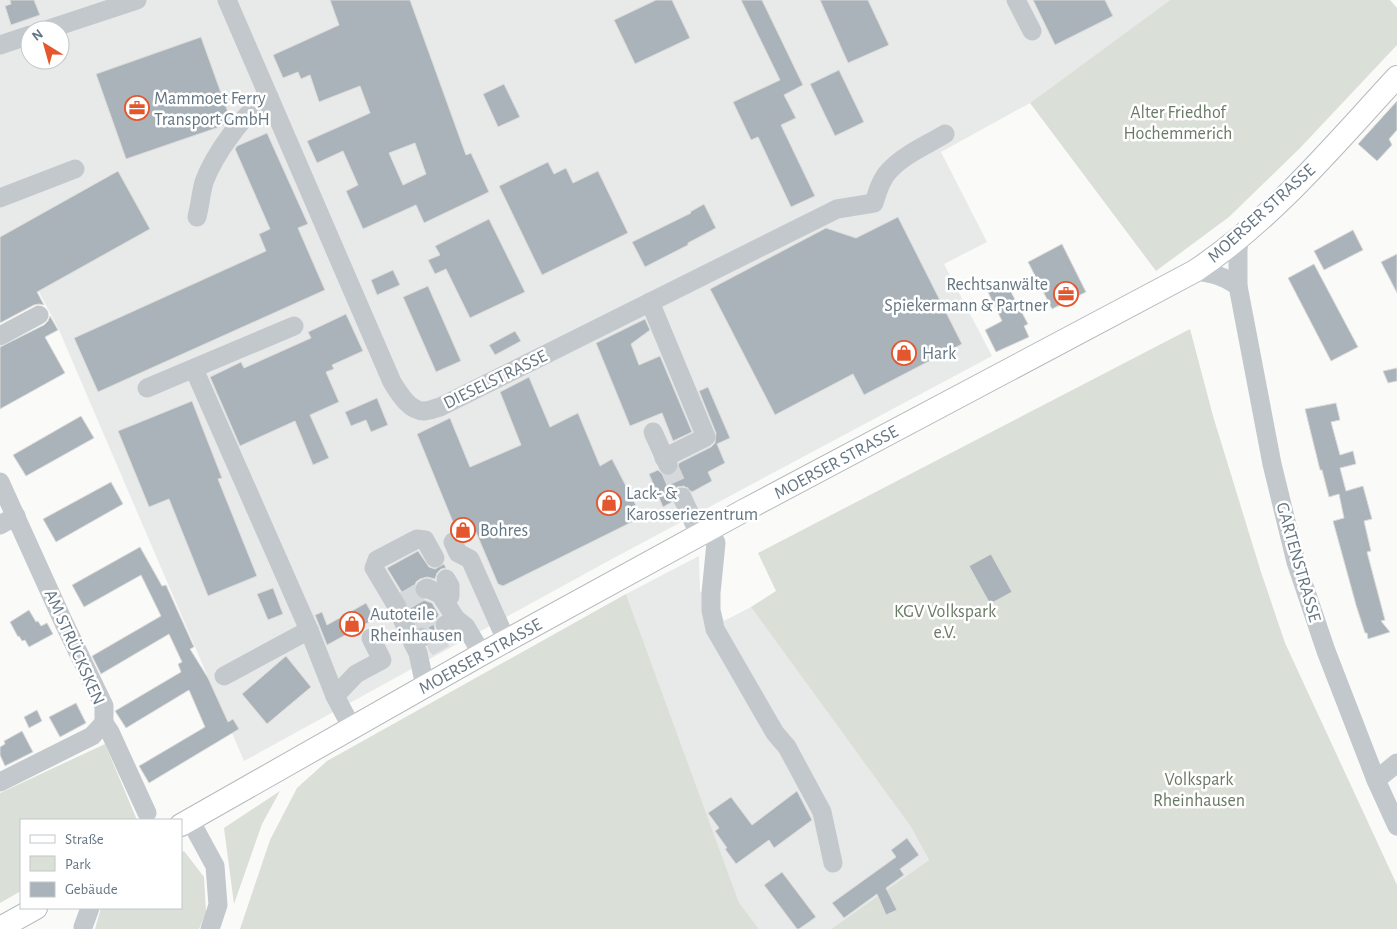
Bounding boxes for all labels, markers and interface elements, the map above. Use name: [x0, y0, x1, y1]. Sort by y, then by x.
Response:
north arrow: [20, 20, 70, 70]
text: N: [30, 27, 46, 44]
place label: Mammoet Ferry Transport GmbH: [154, 90, 270, 129]
office icon: Mammoet Ferry Transport GmbH: [124, 95, 150, 121]
park label: Alter Friedhof Hochemmerich: [1124, 104, 1232, 143]
street label: MOERSER STRASSE: [1205, 161, 1319, 266]
place label: Rechtsanwälte Spiekermann & Partner: [884, 276, 1048, 315]
office icon: Rechtsanwälte Spiekermann & Partner: [1053, 281, 1079, 307]
shop icon: Hark: [891, 340, 917, 366]
place label: Hark: [922, 345, 957, 363]
street label: DIESELSTRASSE: [441, 347, 550, 413]
street label: MOERSER STRASSE: [772, 423, 902, 503]
place label: Lack- & Karosseriezentrum: [626, 485, 758, 524]
shop icon: Lack- & Karosseriezentrum: [596, 490, 622, 516]
street label: GARTENSTRASSE: [1272, 500, 1324, 624]
shop icon: Bohres: [450, 517, 476, 543]
place label: Bohres: [480, 522, 528, 540]
street label: AM STRÜCKSKEN: [41, 586, 109, 708]
park label: KGV Volkspark e.V.: [894, 603, 997, 642]
place label: Autoteile Rheinhausen: [370, 606, 462, 645]
shop icon: Autoteile Rheinhausen: [339, 611, 365, 637]
street label: MOERSER STRASSE: [416, 616, 545, 698]
park label: Volkspark Rheinhausen: [1153, 771, 1245, 810]
legend: [20, 819, 182, 909]
text: Straße: [65, 832, 104, 847]
text: Park: [65, 857, 91, 872]
text: Gebäude: [65, 882, 118, 897]

